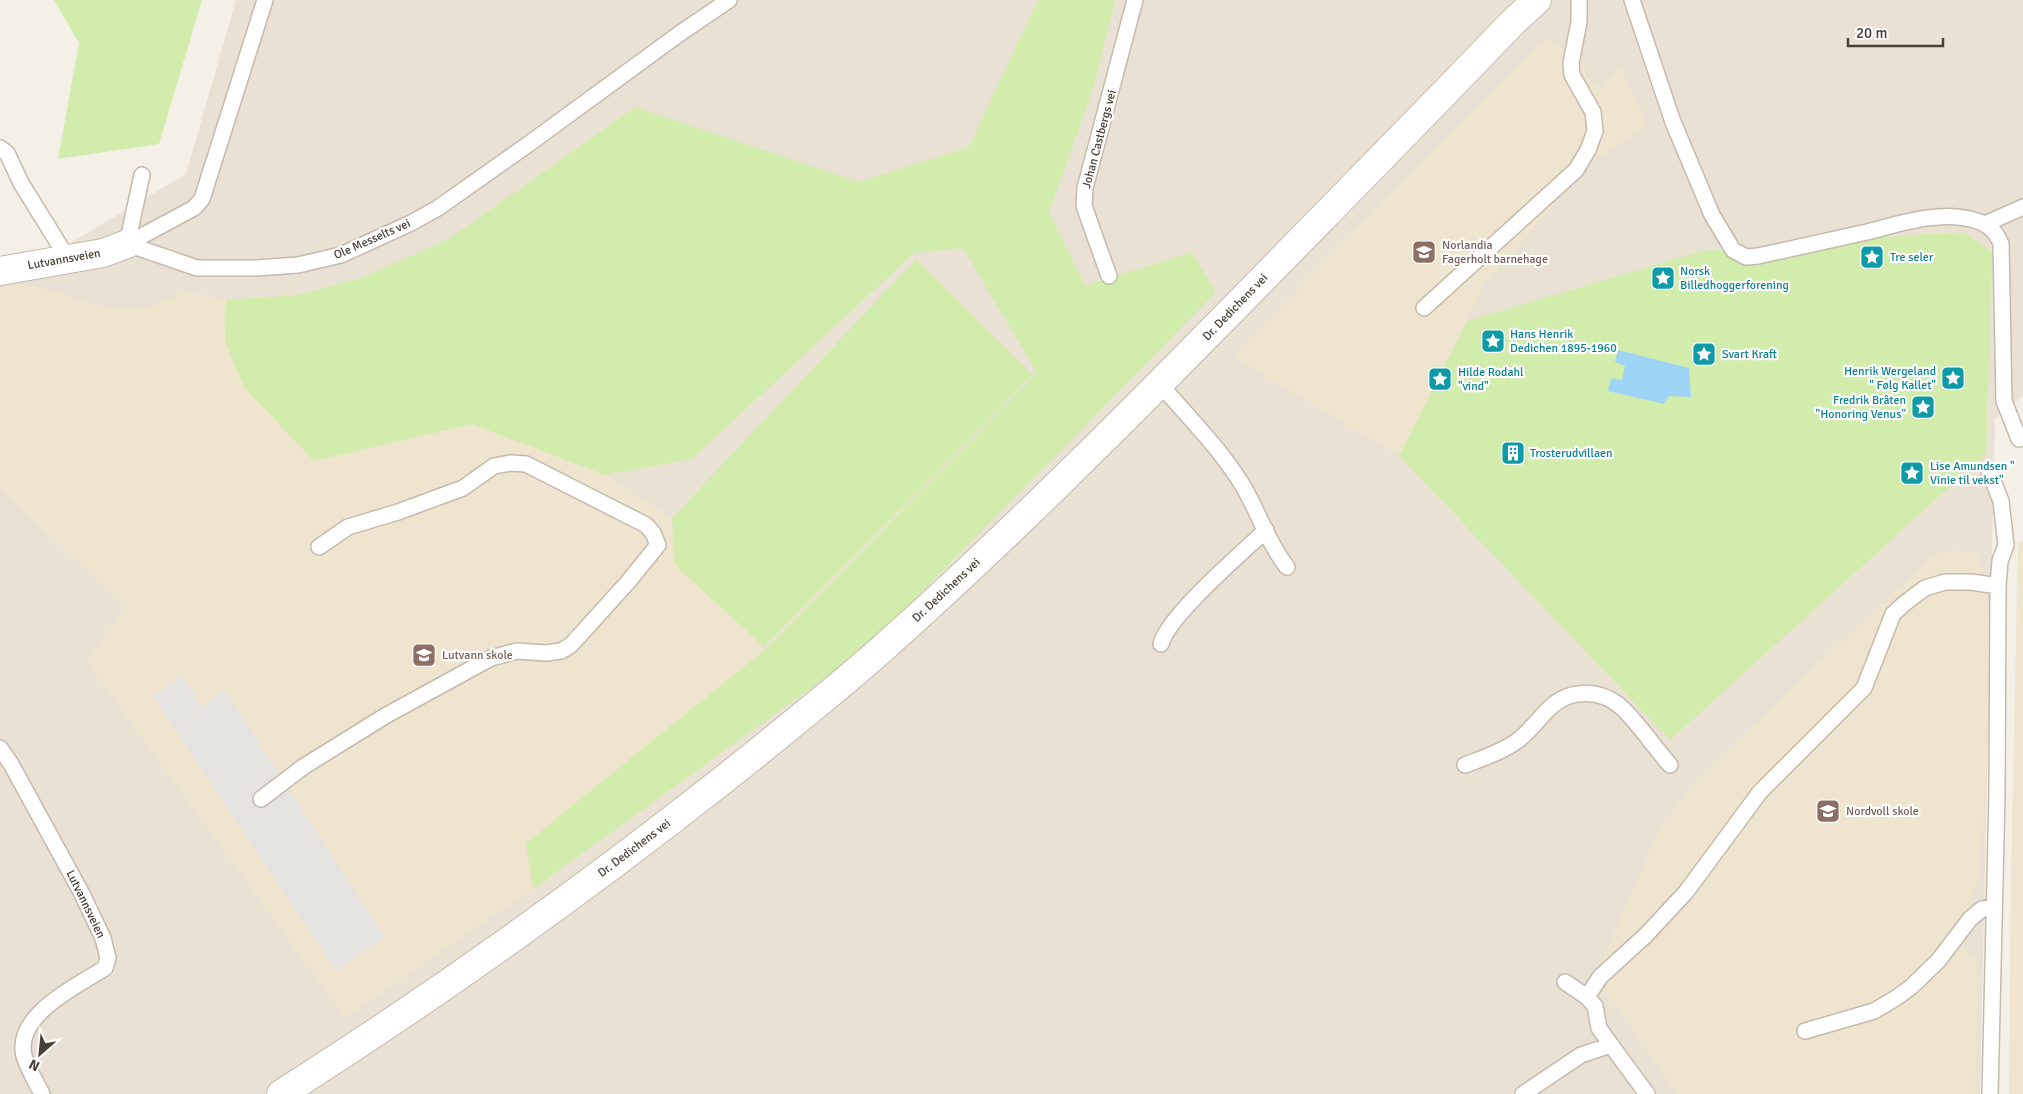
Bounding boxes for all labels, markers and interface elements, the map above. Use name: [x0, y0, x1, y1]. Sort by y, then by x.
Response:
scale bar: [1848, 15, 1943, 47]
text: 20 m: [1856, 24, 1887, 42]
street label: Johan Castbergs vei: [1079, 88, 1120, 190]
street label: Ole Messelts vei: [332, 216, 413, 263]
place label: Norlandia Fagerholt barnehage: [1442, 238, 1548, 267]
school or university icon: Norlandia Fagerholt barnehage: [1411, 239, 1437, 265]
place icon: Tre seler: [1859, 244, 1885, 270]
street label: Lutvannsveien: [26, 246, 102, 273]
place label: Tre seler: [1890, 250, 1934, 265]
place label: Norsk Billedhoggerforening: [1680, 264, 1789, 293]
place icon: Norsk Billedhoggerforening: [1650, 265, 1676, 291]
street label: Dr. Dedichens vei: [1199, 271, 1271, 344]
place label: Hans Henrik Dedichen 1895-1960: [1510, 327, 1617, 356]
place icon: Hans Henrik Dedichen 1895-1960: [1480, 328, 1506, 354]
place icon: Svart Kraft: [1691, 341, 1717, 367]
place label: Svart Kraft: [1722, 347, 1777, 362]
place label: Henrik Wergeland " Følg Kallet": [1844, 364, 1936, 393]
place label: Hilde Rodahl "vind": [1458, 365, 1524, 394]
place icon: Henrik Wergeland " Følg Kallet": [1940, 365, 1966, 391]
place icon: Hilde Rodahl "vind": [1427, 366, 1453, 392]
place label: Fredrik Bråten "Honoring Venus": [1816, 393, 1906, 422]
place icon: Fredrik Bråten "Honoring Venus": [1910, 394, 1936, 420]
building icon: Trosterudvillaen: [1500, 440, 1526, 466]
place label: Trosterudvillaen: [1530, 446, 1613, 461]
place label: Lise Amundsen " Vinie til vekst": [1930, 459, 2015, 488]
place icon: Lise Amundsen " Vinie til vekst": [1899, 460, 1925, 486]
street label: Dr. Dedichens vei: [909, 555, 984, 626]
school or university icon: Lutvann skole: [411, 642, 437, 668]
place label: Lutvann skole: [442, 648, 513, 663]
school or university icon: Nordvoll skole: [1815, 798, 1841, 824]
place label: Nordvoll skole: [1846, 804, 1919, 819]
street label: Dr. Dedichens vei: [595, 816, 674, 881]
street label: Lutvannsveien: [63, 868, 108, 941]
north arrow: [15, 1029, 65, 1079]
text: N: [26, 1055, 43, 1075]

